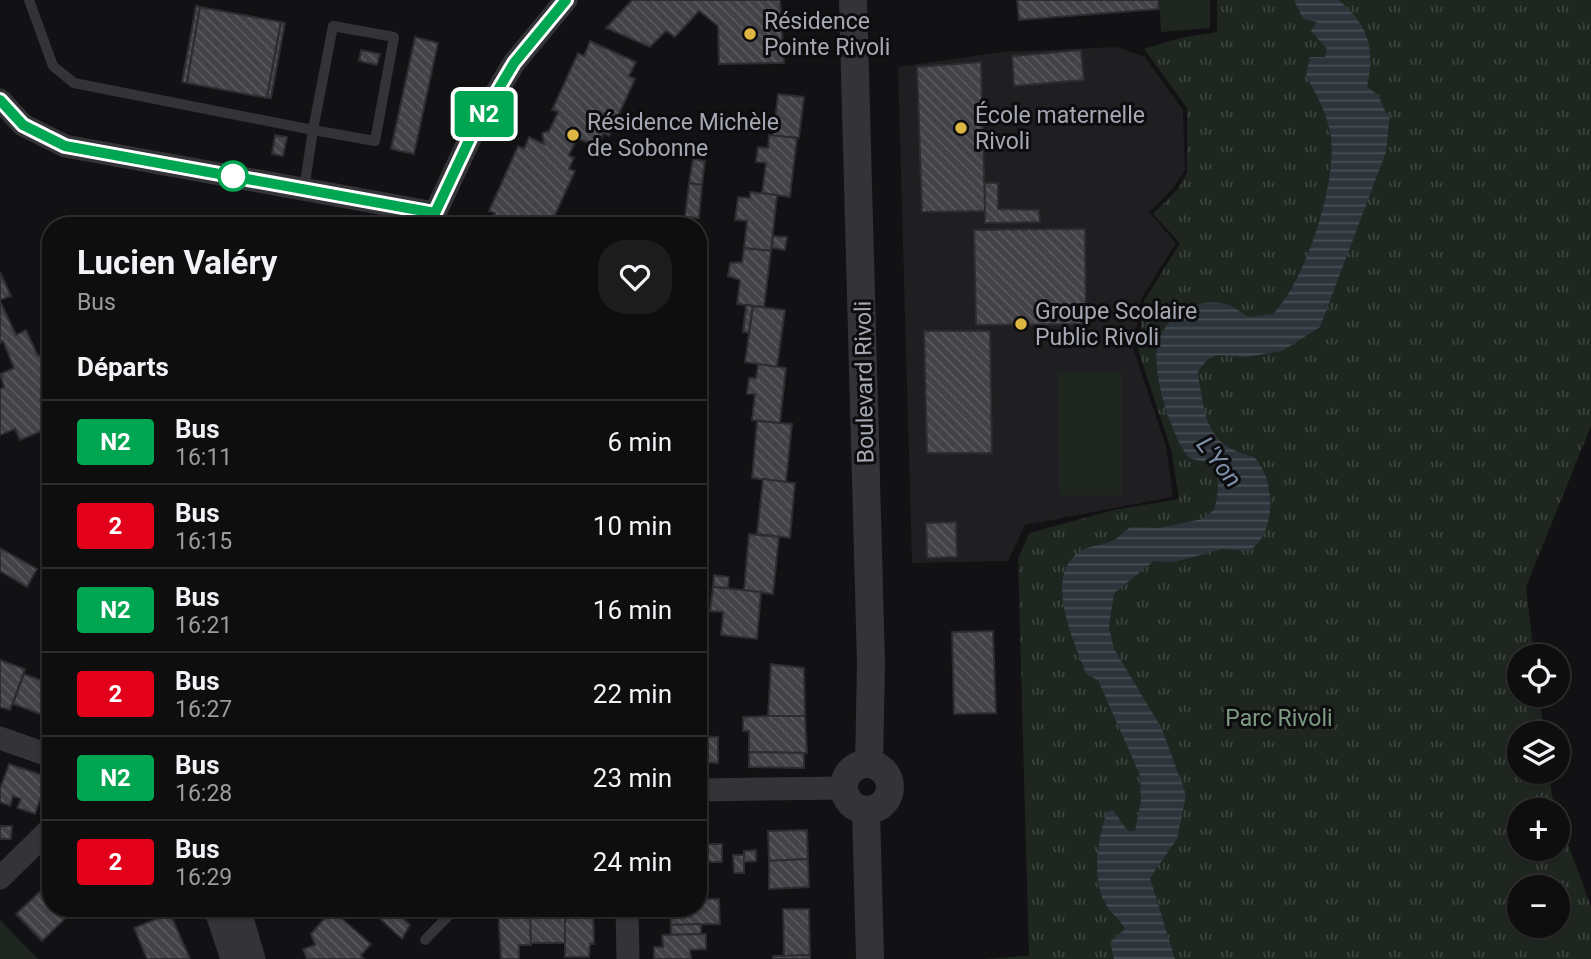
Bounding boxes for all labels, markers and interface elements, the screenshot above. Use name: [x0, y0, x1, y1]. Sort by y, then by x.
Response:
place label: Résidence Pointe Rivoli: [764, 8, 890, 61]
marker: Résidence Pointe Rivoli: [742, 26, 758, 42]
line badge: N2: [452, 91, 516, 137]
text: N2: [469, 100, 499, 128]
place label: École maternelle Rivoli: [975, 101, 1145, 155]
place label: Résidence Michèle de Sobonne: [587, 109, 779, 162]
marker: École maternelle Rivoli: [953, 120, 969, 136]
marker: Résidence Michèle de Sobonne: [565, 127, 581, 143]
unlabelled marker: [218, 161, 248, 191]
button: heart: [598, 240, 672, 314]
text: Lucien Valéry: [77, 243, 277, 282]
text: Bus: [77, 289, 116, 316]
place label: Groupe Scolaire Public Rivoli: [1035, 298, 1197, 351]
street label: Boulevard Rivoli: [850, 300, 879, 463]
marker: Groupe Scolaire Public Rivoli: [1013, 316, 1029, 332]
text: Départs: [77, 352, 169, 382]
text: Bus: [175, 414, 220, 444]
text: 6 min: [607, 427, 672, 457]
text: N2: [100, 428, 131, 456]
water label: L'Yon: [1191, 431, 1247, 493]
text: 16:11: [175, 444, 232, 471]
text: Bus: [175, 498, 220, 528]
text: 10 min: [593, 511, 672, 541]
text: 2: [109, 512, 122, 540]
text: 16:15: [175, 528, 232, 555]
text: Bus: [175, 582, 220, 612]
text: 16 min: [593, 595, 672, 625]
text: N2: [100, 596, 131, 624]
text: 16:21: [175, 612, 232, 639]
map controls: [1507, 644, 1570, 938]
button: locate: [1507, 644, 1570, 707]
text: Bus: [175, 666, 220, 696]
text: 22 min: [593, 679, 672, 709]
text: 2: [109, 680, 122, 708]
text: 16:27: [175, 696, 232, 723]
park label: Parc Rivoli: [1225, 705, 1333, 732]
button: layers: [1507, 721, 1570, 784]
text: Bus: [175, 750, 220, 780]
text: 23 min: [593, 763, 672, 793]
text: N2: [100, 764, 131, 792]
text: 16:28: [175, 780, 232, 807]
button: +: [1507, 798, 1570, 861]
text: Bus: [175, 834, 220, 864]
text: 24 min: [593, 847, 672, 877]
text: 2: [109, 848, 122, 876]
text: 16:29: [175, 864, 232, 891]
button: −: [1507, 875, 1570, 938]

